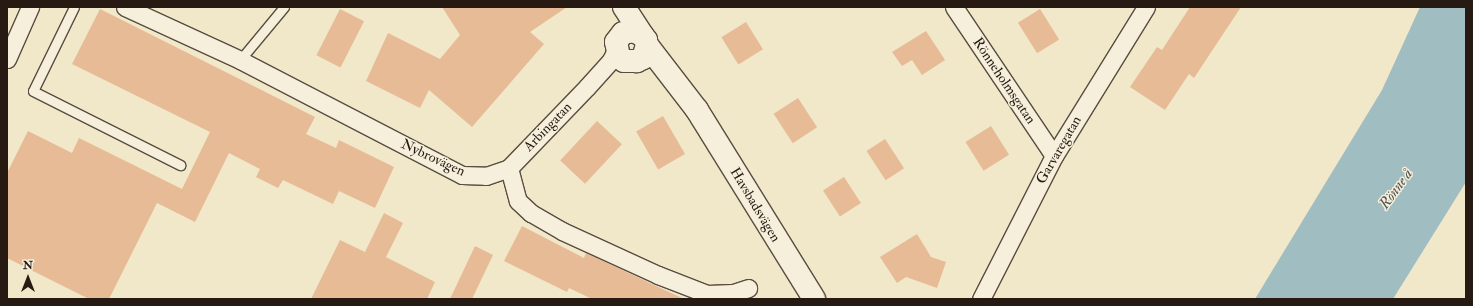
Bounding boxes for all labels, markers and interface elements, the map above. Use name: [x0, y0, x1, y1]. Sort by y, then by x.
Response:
street label: Rönneholmsgatan: [969, 35, 1039, 127]
street label: Arbingatan: [520, 99, 576, 155]
street label: Garvaregatan: [1033, 113, 1085, 187]
street label: Nybrovägen: [398, 136, 468, 180]
street label: Havsbadsvägen: [726, 165, 784, 245]
water label: Rönne å: [1375, 165, 1417, 213]
north arrow: [8, 258, 48, 298]
text: N: [23, 259, 33, 272]

